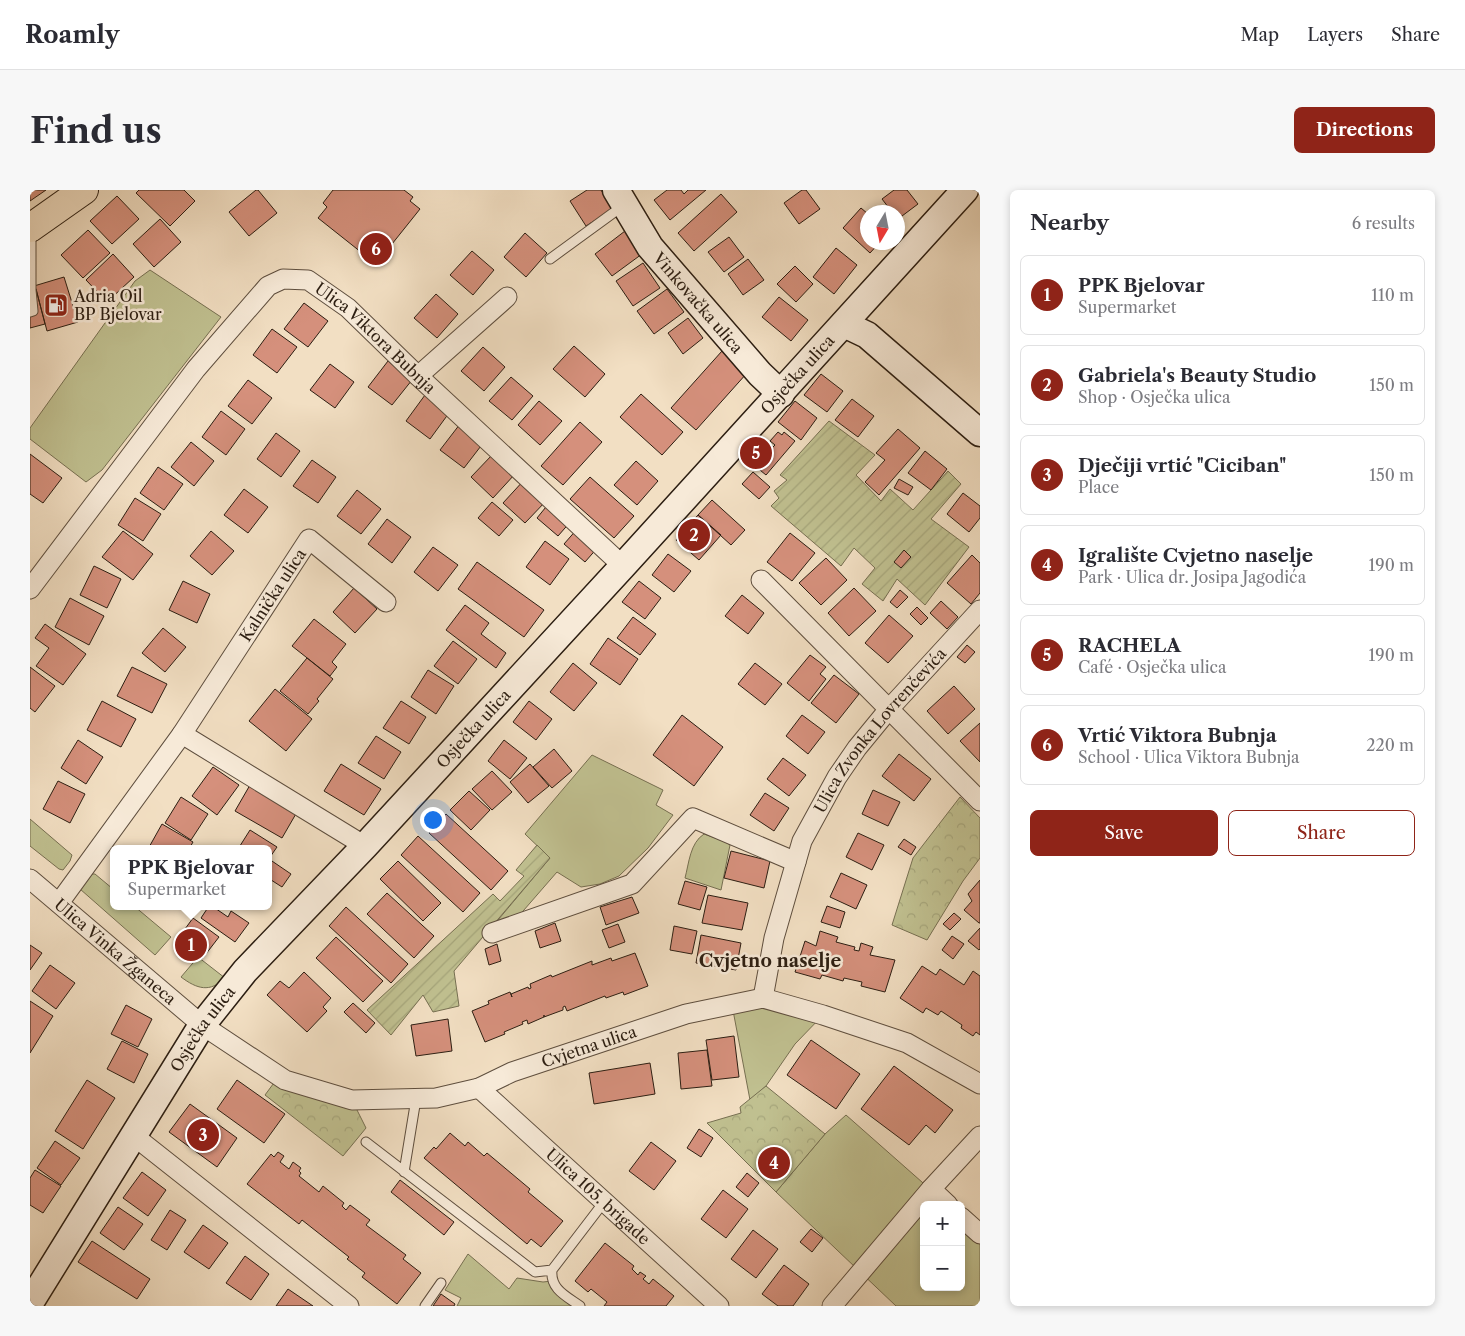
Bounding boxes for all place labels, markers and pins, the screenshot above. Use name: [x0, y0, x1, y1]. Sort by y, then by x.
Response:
pin: 6: [360, 230, 392, 268]
place label: Adria Oil BP Bjelovar: [73, 286, 162, 324]
fuel station icon: Adria Oil BP Bjelovar: [43, 292, 69, 318]
pin: 5: [740, 434, 772, 472]
pin: 2: [678, 516, 710, 554]
pin: 1: [175, 926, 207, 964]
pin: 3: [187, 1116, 219, 1154]
pin: 4: [758, 1144, 790, 1182]

